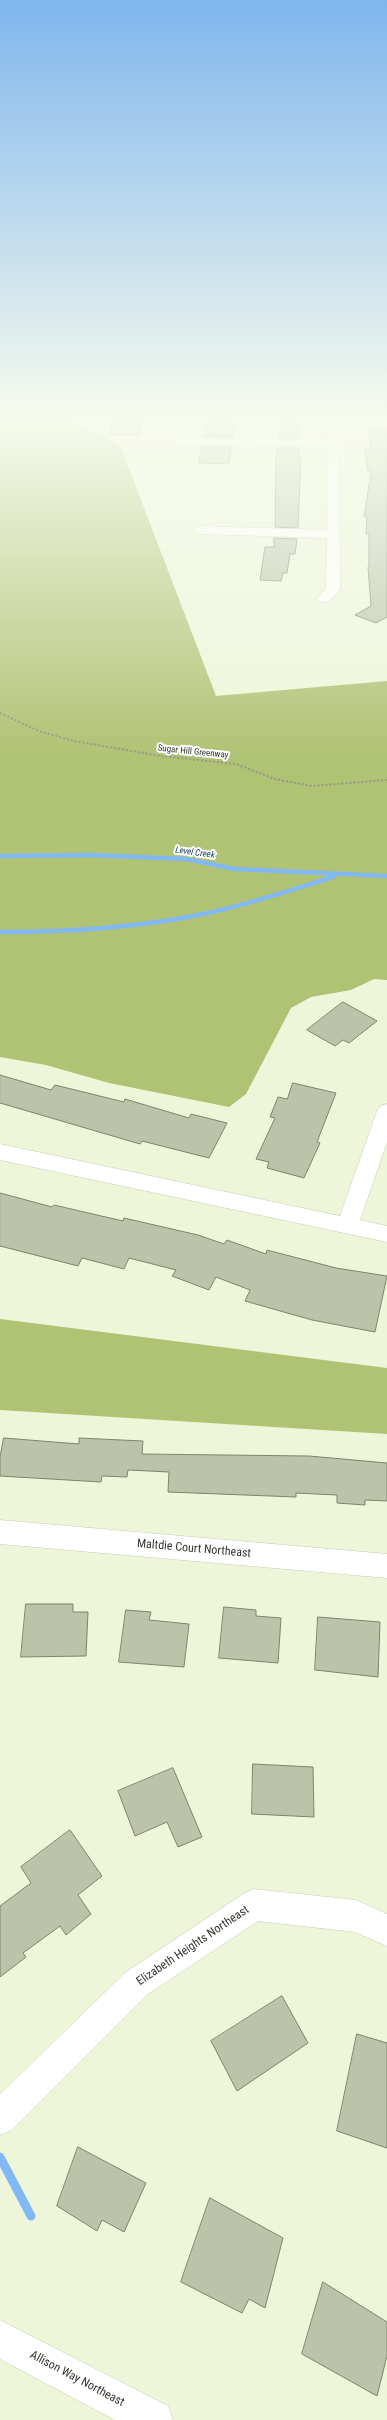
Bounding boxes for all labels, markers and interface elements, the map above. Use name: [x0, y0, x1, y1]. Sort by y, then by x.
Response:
street label: Sugar Hill Greenway: [157, 743, 229, 761]
water label: Level Creek: [175, 845, 215, 861]
street label: Maltdie Court Northeast: [136, 1537, 252, 1561]
street label: Elizabeth Heights Northeast: [134, 1903, 252, 1989]
street label: Allison Way Northeast: [27, 2348, 127, 2410]

